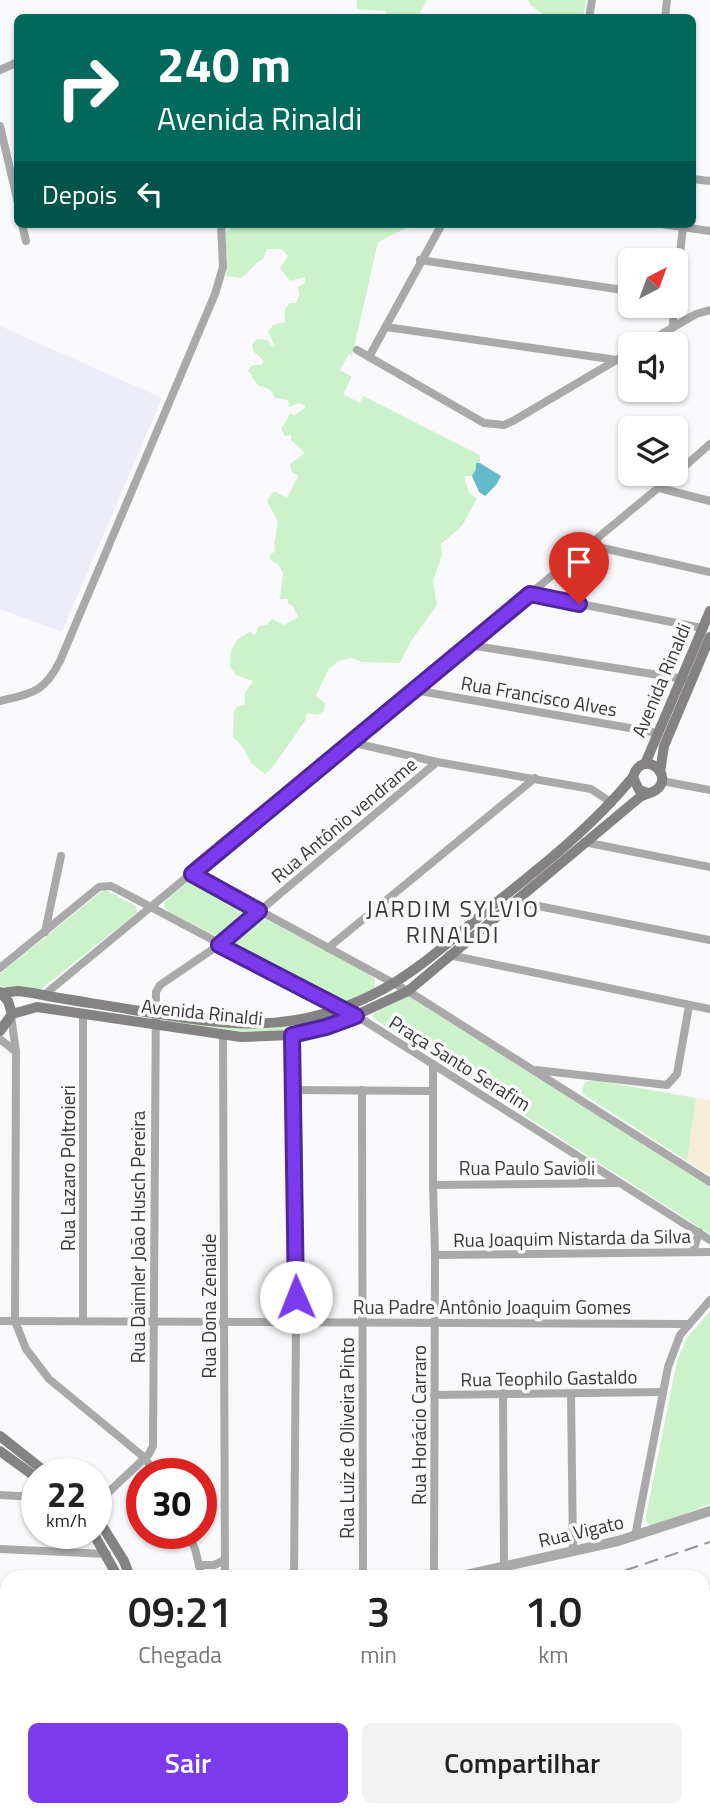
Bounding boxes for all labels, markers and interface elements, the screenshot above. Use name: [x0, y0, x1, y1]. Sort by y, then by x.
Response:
text: 240 m: [157, 26, 291, 101]
icon: right: [42, 42, 133, 133]
text: Avenida Rinaldi: [157, 94, 362, 142]
text: Depois: [42, 175, 117, 214]
icon: left: [131, 175, 169, 213]
north arrow: [618, 248, 688, 318]
map controls: [618, 248, 688, 486]
button: sound: [618, 332, 688, 402]
button: layers: [618, 416, 688, 486]
pin: [549, 532, 609, 604]
icon: arrive: [560, 543, 598, 581]
street label: Avenida Rinaldi: [623, 618, 698, 742]
street label: Rua Francisco Alves: [459, 668, 620, 724]
street label: Rua Antônio vendrame: [264, 750, 423, 889]
district label: JARDIM SYLVIO RINALDI: [366, 891, 540, 952]
street label: Avenida Rinaldi: [140, 991, 264, 1032]
street label: Praça Santo Serafim: [384, 1007, 537, 1118]
street label: Rua Lazaro Poltroieri: [53, 1085, 82, 1251]
street label: Rua Daimler João Husch Pereira: [123, 1110, 152, 1363]
street label: Rua Paulo Savioli: [459, 1153, 595, 1182]
street label: Rua Joaquim Nistarda da Silva: [453, 1221, 692, 1254]
street label: Rua Dona Zenaide: [194, 1234, 223, 1378]
position arrow: [259, 1260, 333, 1334]
street label: Rua Padre Antônio Joaquim Gomes: [353, 1292, 631, 1321]
street label: Rua Luiz de Oliveira Pinto: [332, 1337, 361, 1539]
street label: Rua Horácio Carraro: [404, 1345, 433, 1505]
street label: Rua Teophilo Gastaldo: [460, 1361, 638, 1394]
speed limit sign: 30: [126, 1458, 217, 1549]
text: 22: [47, 1467, 86, 1521]
text: km/h: [46, 1507, 87, 1534]
street label: Rua Vigato: [535, 1507, 626, 1554]
text: 09:21: [128, 1579, 232, 1643]
text: 3: [367, 1579, 390, 1643]
text: 1.0: [525, 1579, 582, 1643]
text: Chegada: [138, 1637, 222, 1672]
text: min: [360, 1637, 397, 1672]
text: km: [538, 1637, 569, 1672]
button: Sair: [28, 1723, 348, 1803]
button: Compartilhar: [362, 1723, 682, 1803]

